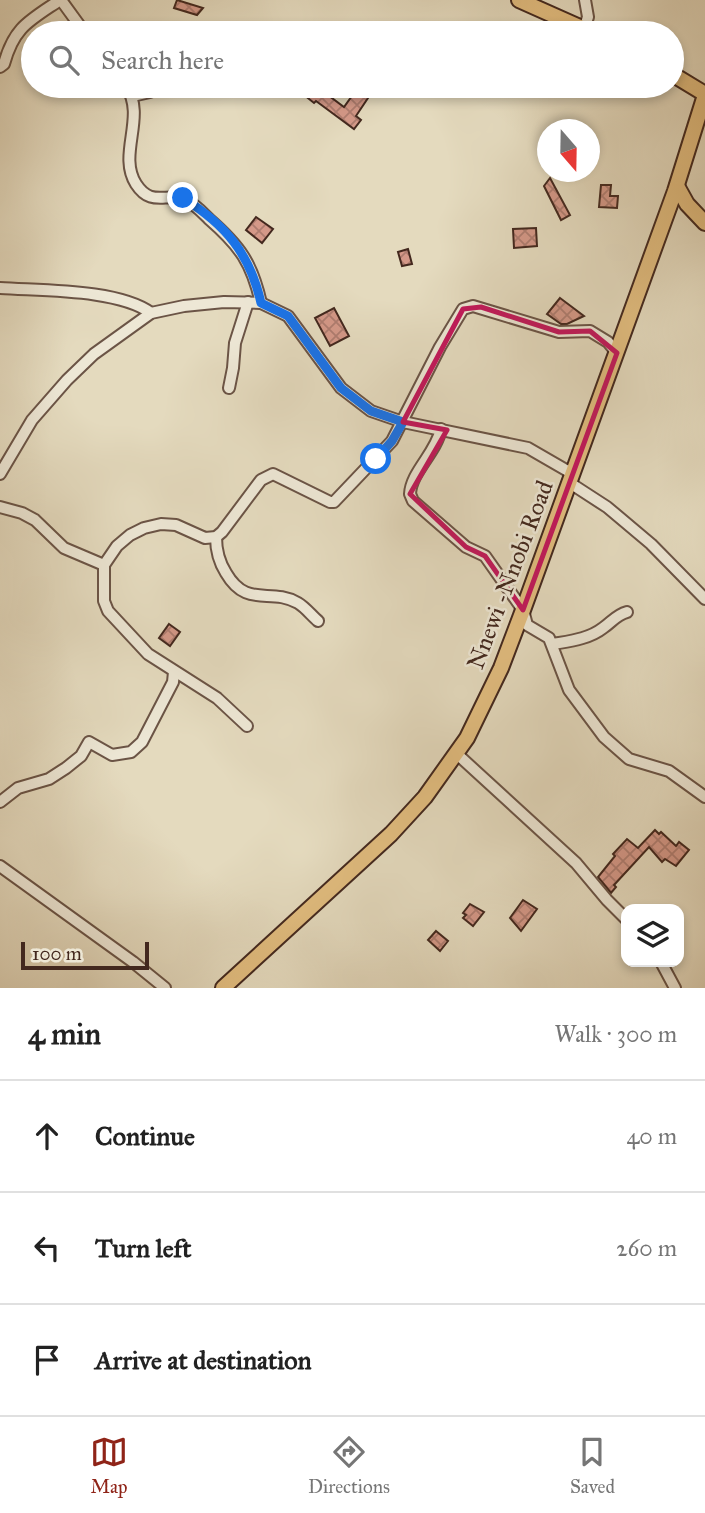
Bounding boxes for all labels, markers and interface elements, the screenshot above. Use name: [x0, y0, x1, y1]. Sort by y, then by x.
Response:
search box: [21, 21, 684, 98]
icon: search: [45, 41, 83, 79]
text: Search here: [101, 44, 224, 76]
north arrow: [537, 119, 600, 182]
route end: [167, 182, 198, 213]
route start: [360, 443, 391, 474]
street label: Nnewi -Nnobi Road: [460, 476, 560, 674]
map controls: [621, 904, 684, 967]
button: layers: [621, 904, 684, 967]
scale bar: [21, 939, 149, 971]
text: 100 m: [32, 942, 82, 965]
text: 4 min: [28, 1016, 101, 1052]
text: Walk · 300 m: [554, 1020, 677, 1048]
icon: ahead: [28, 1117, 66, 1155]
text: Continue: [95, 1120, 195, 1152]
text: 40 m: [627, 1122, 677, 1150]
icon: left: [28, 1229, 66, 1267]
text: Turn left: [95, 1232, 191, 1264]
text: 260 m: [616, 1234, 677, 1262]
icon: arrive: [28, 1341, 66, 1379]
text: Arrive at destination: [95, 1344, 312, 1376]
tab: Map: [90, 1433, 128, 1498]
tab: Directions: [308, 1433, 390, 1498]
tab: Saved: [570, 1433, 615, 1498]

